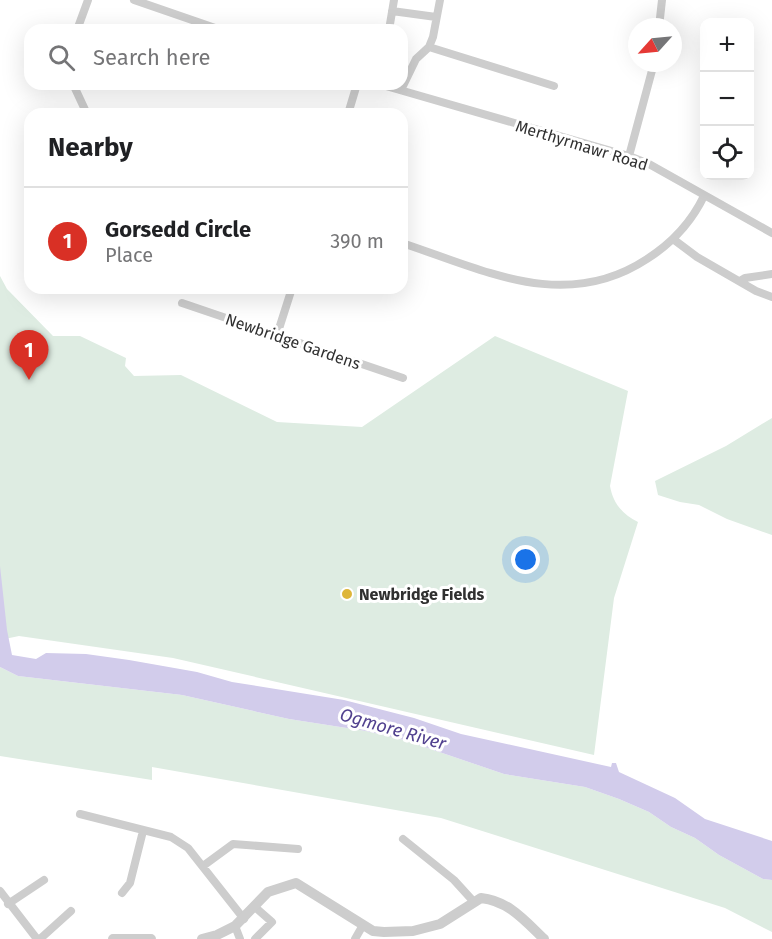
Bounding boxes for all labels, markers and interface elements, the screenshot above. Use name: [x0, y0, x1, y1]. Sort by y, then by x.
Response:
north arrow: [628, 18, 682, 72]
map controls: [700, 18, 754, 180]
button: +: [700, 18, 754, 72]
search box: [24, 24, 408, 90]
icon: search: [45, 41, 78, 74]
text: Search here: [93, 44, 211, 71]
button: −: [700, 72, 754, 126]
street label: Merthyrmawr Road: [513, 116, 650, 175]
button: locate: [700, 126, 754, 180]
text: Nearby: [48, 132, 133, 163]
text: Gorsedd Circle: [105, 216, 251, 243]
text: 1: [63, 229, 72, 253]
text: 390 m: [330, 229, 384, 253]
text: Place: [105, 243, 153, 267]
street label: Newbridge Gardens: [223, 309, 363, 373]
pin: 1: [9, 330, 48, 380]
your location: [511, 545, 540, 574]
place label: Newbridge Fields: [359, 585, 485, 604]
marker: Newbridge Fields: [340, 587, 354, 601]
water label: Ogmore River: [337, 703, 450, 755]

